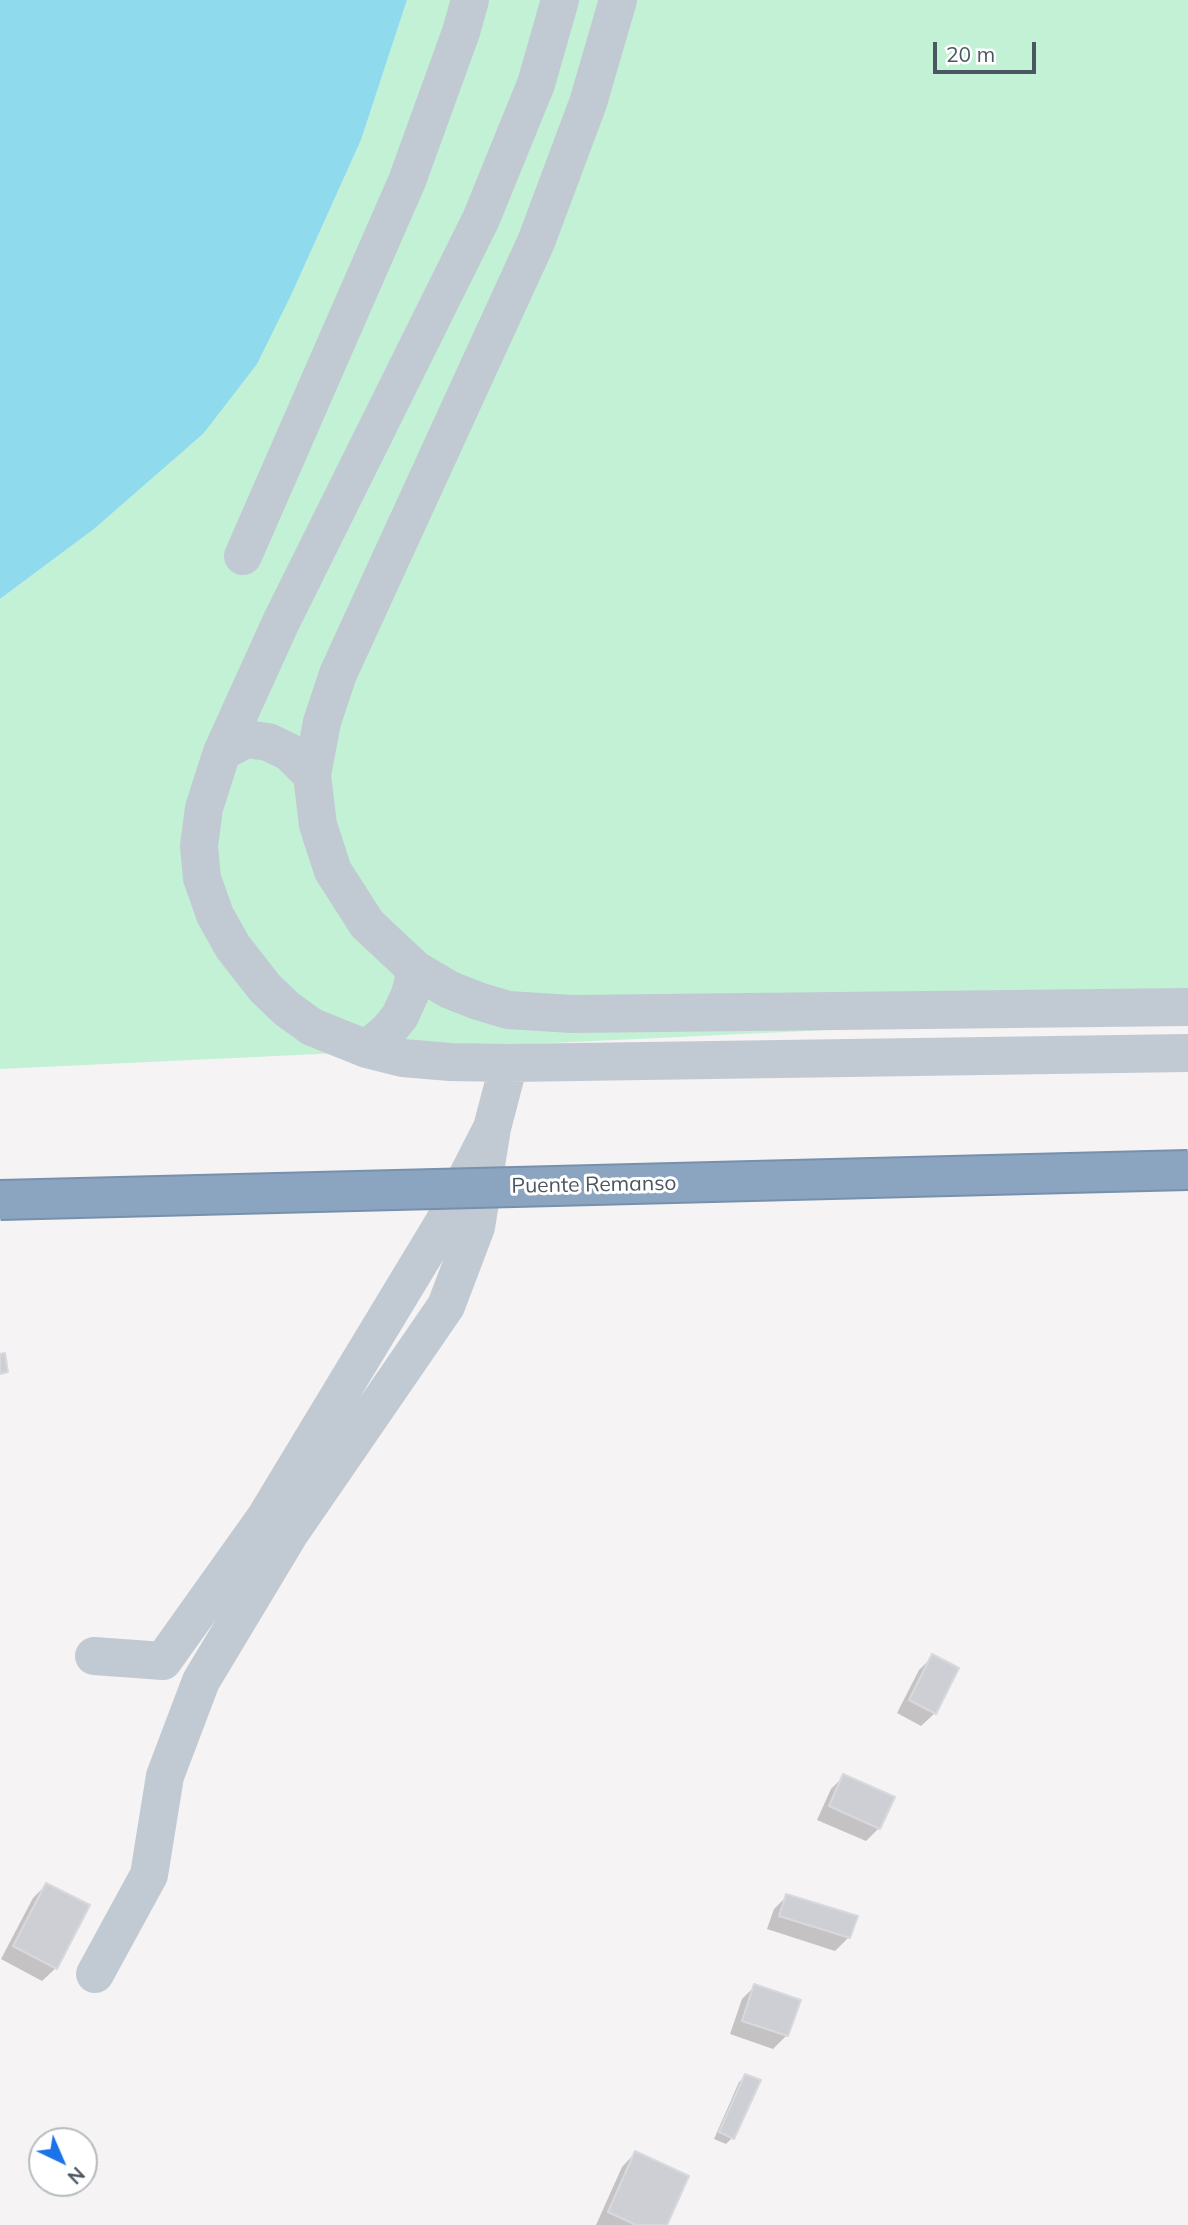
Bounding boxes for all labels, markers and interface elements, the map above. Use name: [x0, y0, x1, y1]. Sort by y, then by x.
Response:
scale bar: [936, 28, 1039, 72]
text: 20 m: [946, 41, 995, 67]
street label: Puente Remanso: [511, 1171, 677, 1199]
north arrow: [28, 2127, 98, 2197]
text: N: [63, 2162, 90, 2189]

